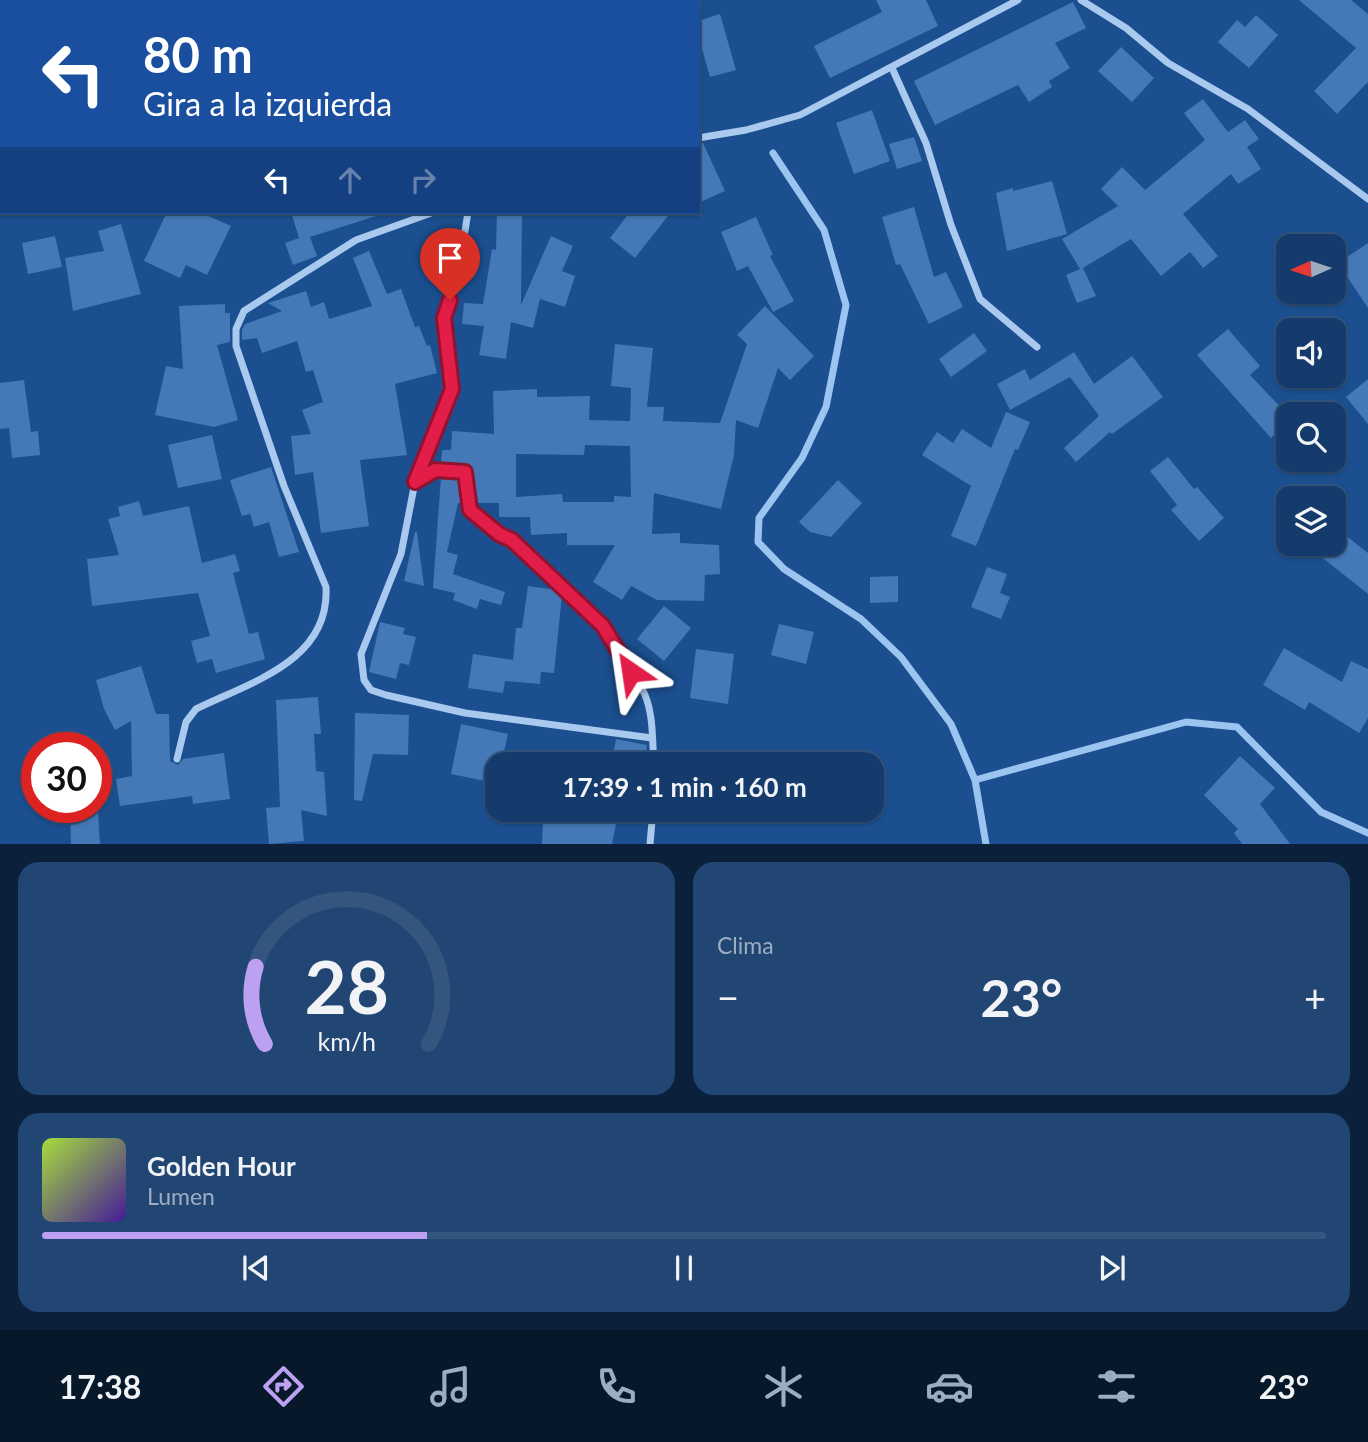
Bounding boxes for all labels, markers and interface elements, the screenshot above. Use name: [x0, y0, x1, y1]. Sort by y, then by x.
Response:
text: 80 m: [143, 25, 253, 83]
icon: left: [28, 28, 119, 119]
text: Gira a la izquierda: [143, 84, 392, 123]
icon: left: [258, 161, 296, 199]
icon: ahead: [331, 161, 369, 199]
icon: right: [404, 161, 442, 199]
pin: [420, 228, 480, 300]
north arrow: [1276, 234, 1346, 304]
map controls: [1276, 234, 1346, 556]
icon: arrive: [431, 239, 469, 277]
button: sound: [1276, 318, 1346, 388]
button: search: [1276, 402, 1346, 472]
button: layers: [1276, 486, 1346, 556]
position arrow: [594, 635, 668, 709]
speed limit sign: 30: [21, 732, 112, 823]
text: 17:39 · 1 min · 160 m: [562, 771, 807, 803]
text: Clima: [717, 931, 774, 959]
text: 28: [304, 943, 389, 1031]
text: 23°: [981, 966, 1062, 1028]
text: −: [717, 974, 739, 1020]
text: +: [1304, 974, 1326, 1020]
text: km/h: [317, 1026, 376, 1056]
text: Golden Hour: [147, 1150, 296, 1182]
text: Lumen: [147, 1182, 215, 1210]
icon: previous: [237, 1249, 275, 1287]
icon: pause: [665, 1249, 703, 1287]
icon: next: [1093, 1249, 1131, 1287]
icon: directions: [259, 1362, 308, 1411]
icon: music: [426, 1362, 475, 1411]
icon: phone: [592, 1362, 641, 1411]
icon: climate: [759, 1362, 808, 1411]
icon: car: [925, 1362, 974, 1411]
icon: filters: [1092, 1362, 1141, 1411]
text: 17:38: [59, 1367, 141, 1406]
text: 23°: [1259, 1367, 1309, 1406]

